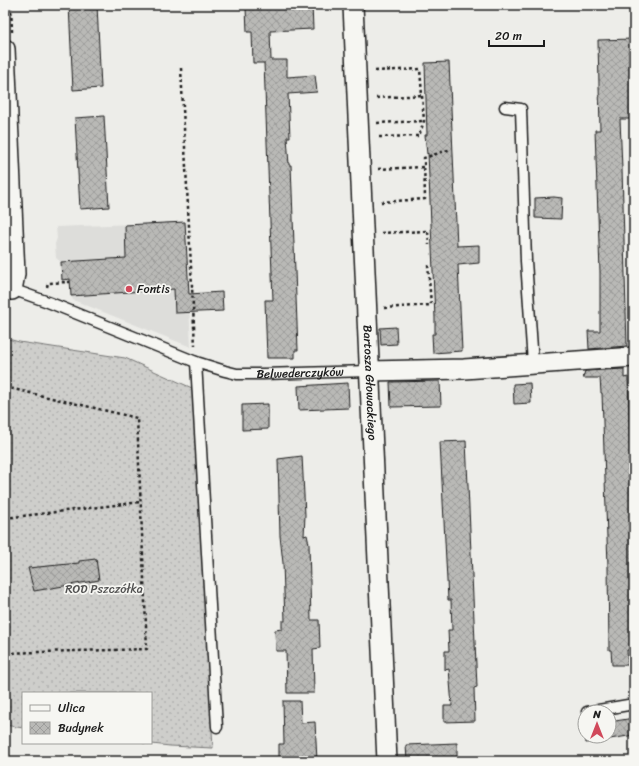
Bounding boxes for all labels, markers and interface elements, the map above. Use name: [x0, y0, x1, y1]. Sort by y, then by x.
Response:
scale bar: [489, 22, 544, 48]
text: 20 m: [495, 25, 522, 47]
place label: Fontis: [137, 278, 170, 300]
marker: Fontis: [124, 284, 134, 294]
street label: Bartosza Głowackiego: [356, 324, 384, 441]
street label: Belwederczyków: [256, 361, 345, 385]
park label: ROD Pszczółka: [65, 578, 143, 600]
legend: [22, 692, 152, 744]
text: Ulica: [58, 697, 86, 719]
north arrow: [577, 704, 617, 744]
text: N: [592, 705, 601, 724]
text: Budynek: [58, 717, 104, 739]

